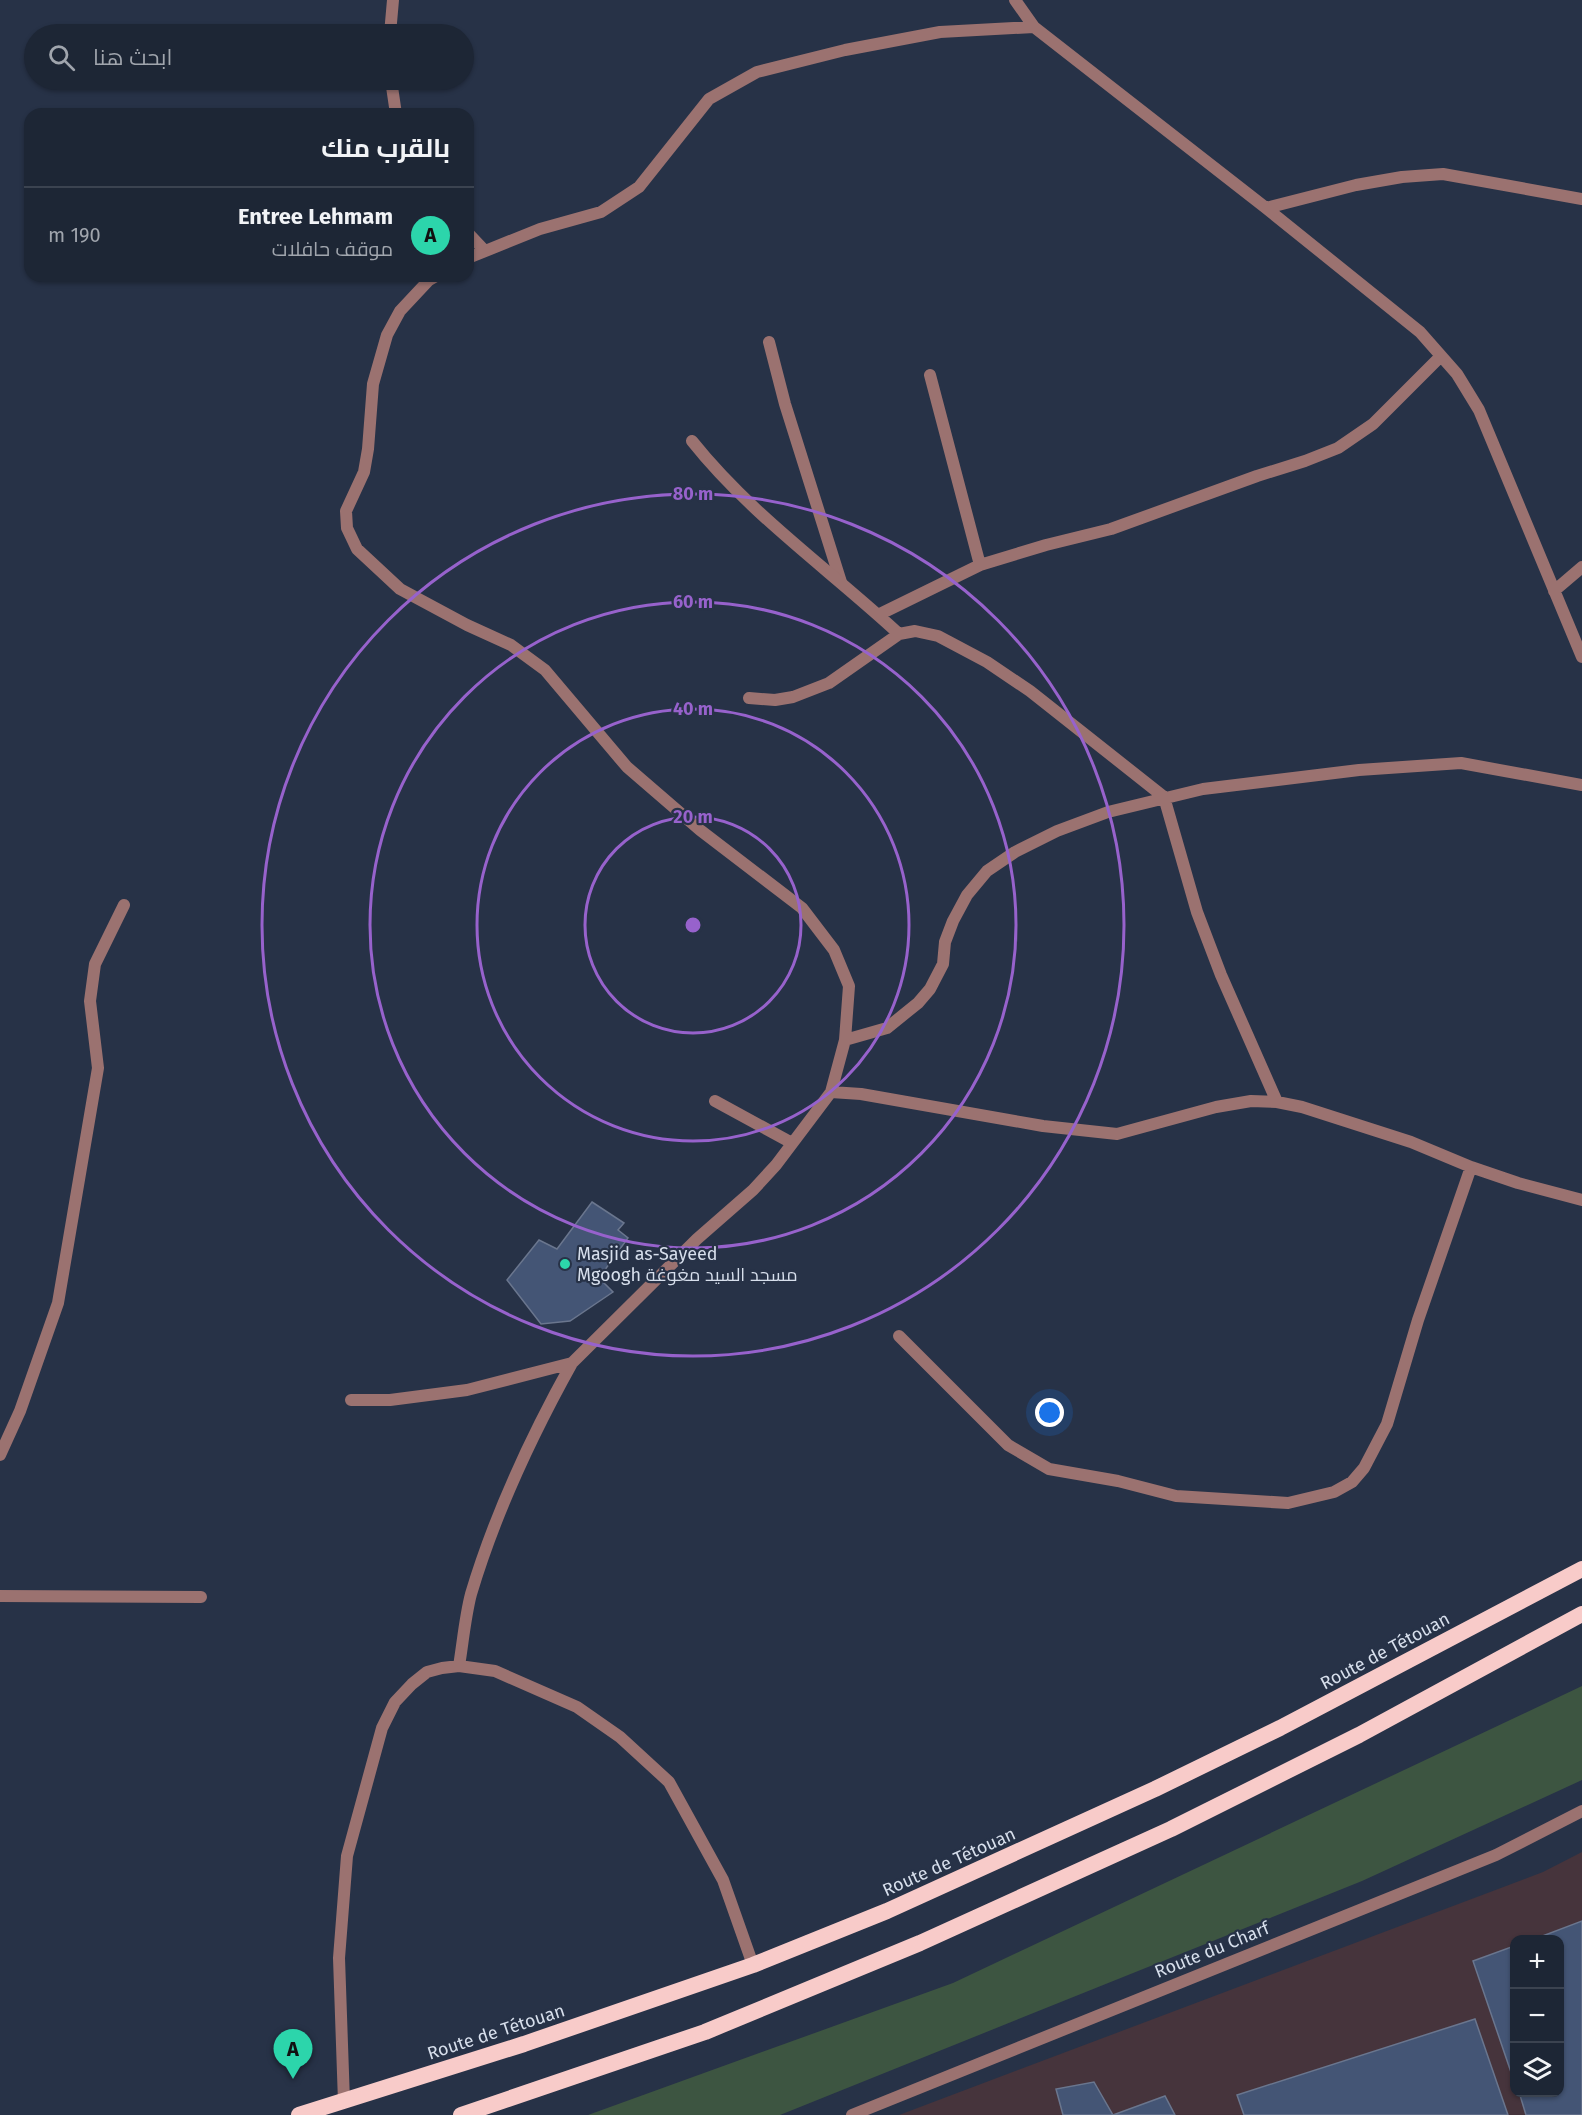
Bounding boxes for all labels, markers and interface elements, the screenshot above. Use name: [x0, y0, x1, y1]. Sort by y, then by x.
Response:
search box: [24, 24, 474, 90]
icon: search: [45, 41, 78, 74]
text: ابحث هنا: [93, 44, 172, 71]
text: بالقرب منك: [321, 133, 450, 164]
text: Entree Lehmam: [238, 203, 393, 230]
text: 190 m: [48, 223, 101, 247]
text: A: [425, 223, 436, 247]
text: موقف حافلات: [272, 237, 393, 261]
text: 80 m: [673, 483, 713, 505]
text: 60 m: [673, 591, 713, 613]
text: 40 m: [673, 698, 713, 720]
text: 20 m: [673, 806, 713, 828]
centre of rings: [683, 915, 703, 935]
place label: Masjid as-Sayeed Mgoogh مسجد السيد مغوغة: [577, 1243, 798, 1286]
marker: Masjid as-Sayeed Mgoogh مسجد السيد مغوغة: [558, 1257, 572, 1271]
your location: [1035, 1398, 1064, 1427]
street label: Route de Tétouan: [1317, 1608, 1453, 1694]
street label: Route de Tétouan: [879, 1823, 1019, 1901]
street label: Route du Charf: [1151, 1916, 1274, 1983]
map controls: [1510, 1935, 1564, 2097]
button: +: [1510, 1935, 1564, 1989]
button: −: [1510, 1989, 1564, 2043]
street label: Route de Tétouan: [424, 1999, 568, 2065]
pin: A: [274, 2030, 312, 2079]
button: layers: [1510, 2043, 1564, 2097]

